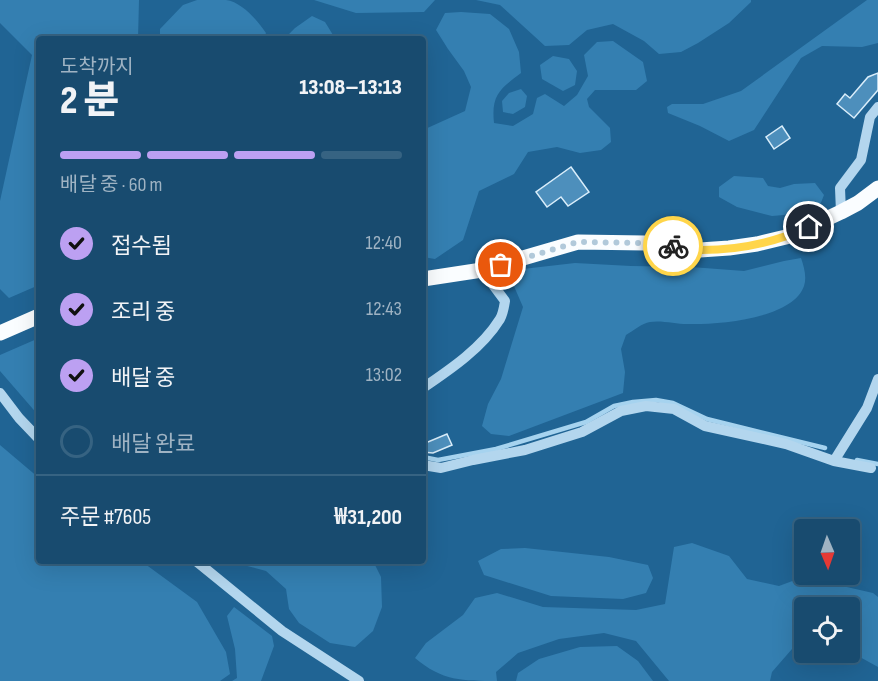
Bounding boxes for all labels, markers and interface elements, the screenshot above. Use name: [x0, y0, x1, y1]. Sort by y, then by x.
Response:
text: 도착까지: [60, 55, 134, 79]
text: 13:08–13:13: [299, 74, 402, 101]
text: 2 분: [60, 78, 119, 125]
text: 배달 중 · 60 m: [60, 173, 162, 197]
pin: [783, 201, 834, 252]
icon: home: [792, 210, 825, 243]
courier: [643, 216, 703, 276]
icon: check: [60, 227, 93, 260]
icon: bike: [657, 230, 690, 263]
text: 12:40: [365, 231, 402, 255]
text: 접수됨: [111, 233, 172, 260]
pin: [475, 239, 526, 290]
icon: bag: [484, 248, 517, 281]
icon: check: [60, 293, 93, 326]
text: 12:43: [366, 297, 402, 321]
text: 조리 중: [111, 299, 175, 326]
icon: check: [60, 359, 93, 392]
text: 13:02: [366, 363, 402, 387]
text: 배달 중: [111, 365, 175, 392]
text: 배달 완료: [111, 431, 195, 458]
text: 주문 #7605: [60, 504, 151, 531]
text: ₩31,200: [334, 504, 402, 531]
north arrow: [794, 519, 860, 585]
map controls: [794, 519, 860, 663]
button: locate: [794, 597, 860, 663]

